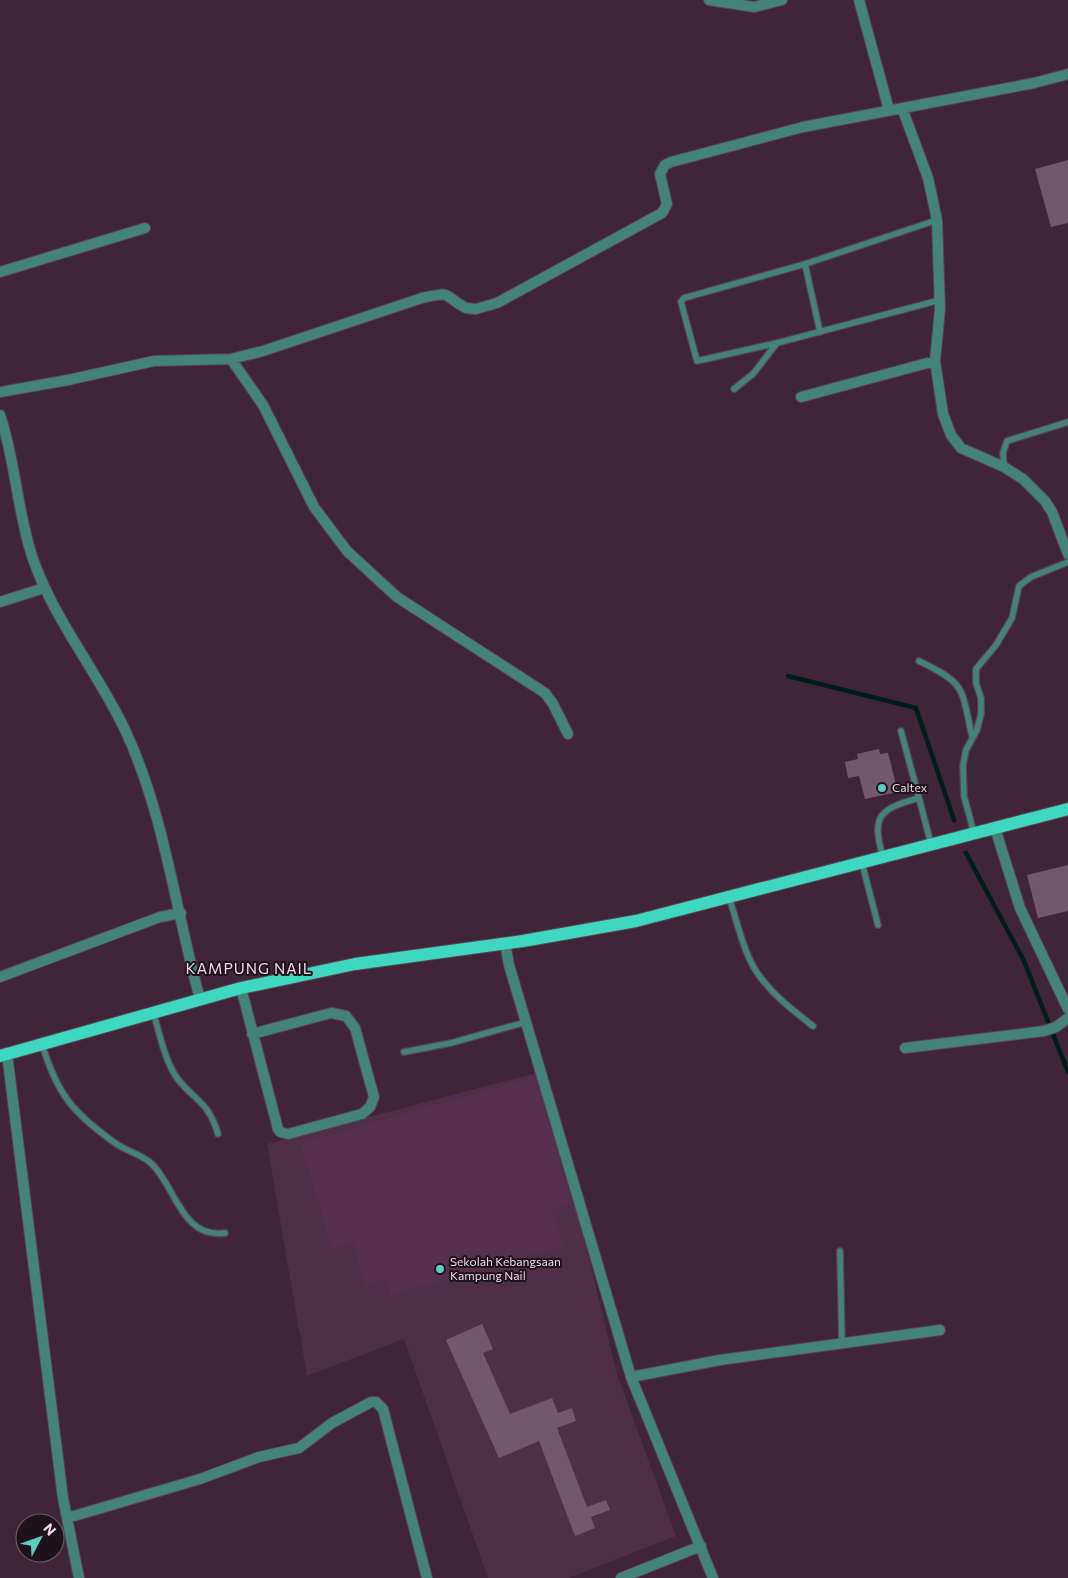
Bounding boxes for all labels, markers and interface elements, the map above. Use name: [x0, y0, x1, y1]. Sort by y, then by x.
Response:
place label: Caltex: [892, 780, 928, 794]
marker: Caltex: [876, 782, 888, 794]
district label: KAMPUNG NAIL: [186, 959, 312, 977]
place label: Sekolah Kebangsaan Kampung Nail: [450, 1254, 561, 1282]
marker: Sekolah Kebangsaan Kampung Nail: [434, 1263, 446, 1275]
north arrow: [15, 1513, 65, 1563]
text: N: [40, 1520, 60, 1539]

